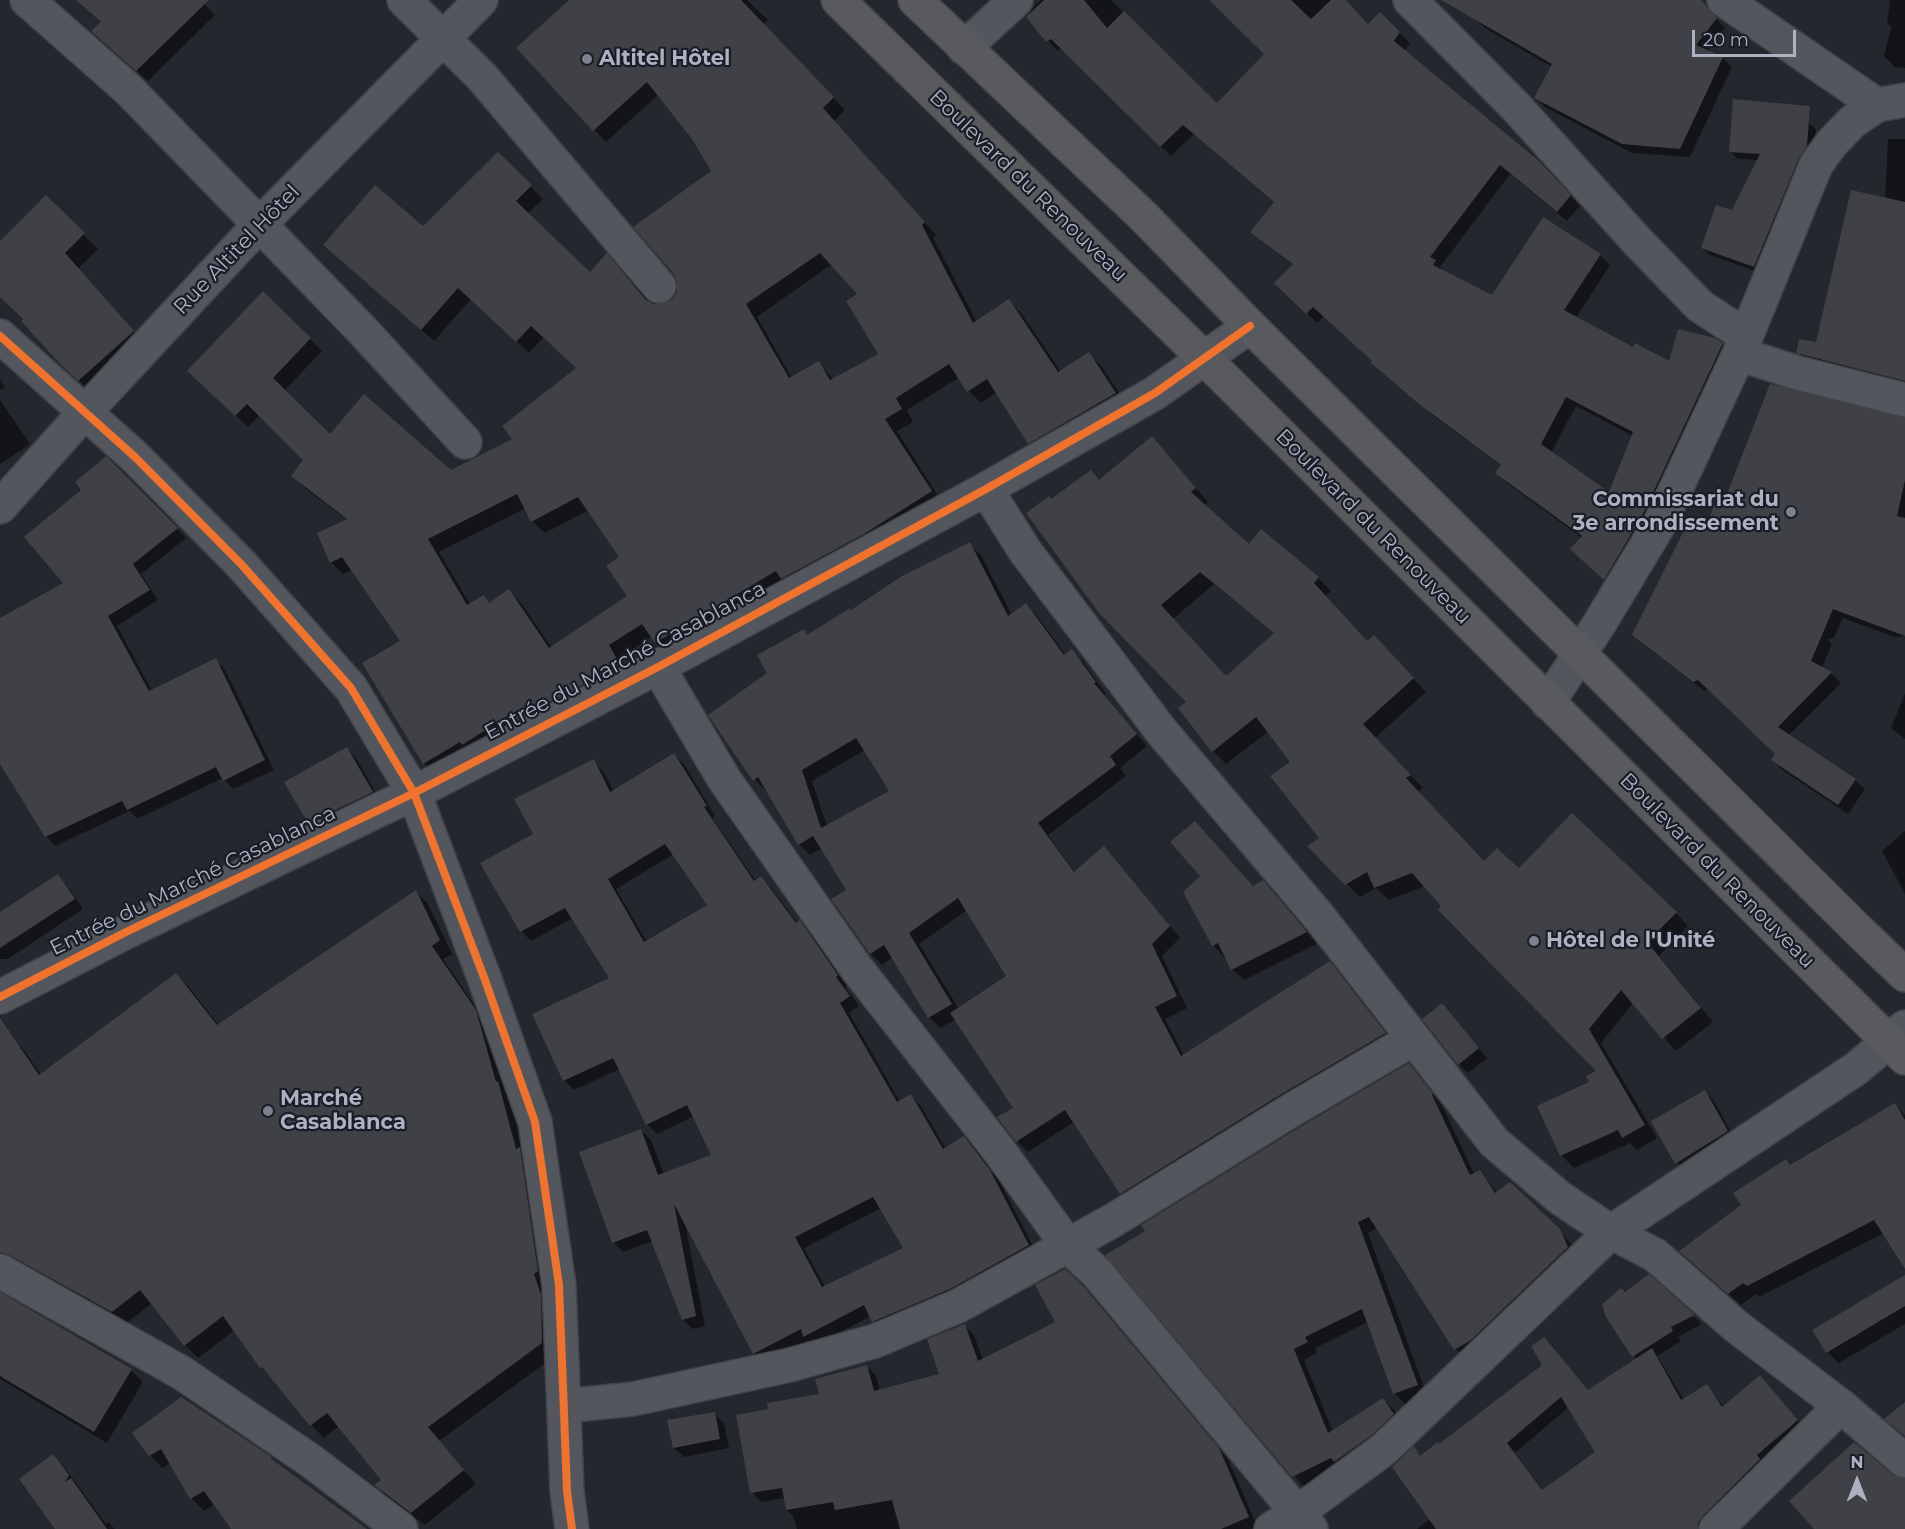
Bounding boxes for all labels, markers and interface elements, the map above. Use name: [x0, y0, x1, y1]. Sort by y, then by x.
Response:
scale bar: [1695, 18, 1798, 56]
text: 20 m: [1703, 29, 1749, 51]
place label: Altitel Hôtel: [599, 46, 730, 72]
marker: Altitel Hôtel: [580, 52, 594, 66]
street label: Boulevard du Renouveau: [924, 85, 1132, 287]
street label: Rue Altitel Hôtel: [169, 180, 305, 320]
street label: Boulevard du Renouveau: [1270, 424, 1476, 630]
place label: Commissariat du 3e arrondissement: [1573, 487, 1779, 537]
marker: Commissariat du 3e arrondissement: [1784, 505, 1798, 519]
street label: Entrée du Marché Casablanca: [480, 576, 770, 746]
street label: Boulevard du Renouveau: [1614, 768, 1820, 974]
street label: Entrée du Marché Casablanca: [46, 801, 340, 961]
place label: Hôtel de l'Unité: [1546, 928, 1715, 954]
marker: Hôtel de l'Unité: [1527, 934, 1541, 948]
place label: Marché Casablanca: [280, 1086, 406, 1136]
marker: Marché Casablanca: [261, 1104, 275, 1118]
north arrow: [1827, 1451, 1887, 1511]
text: N: [1851, 1453, 1863, 1472]

